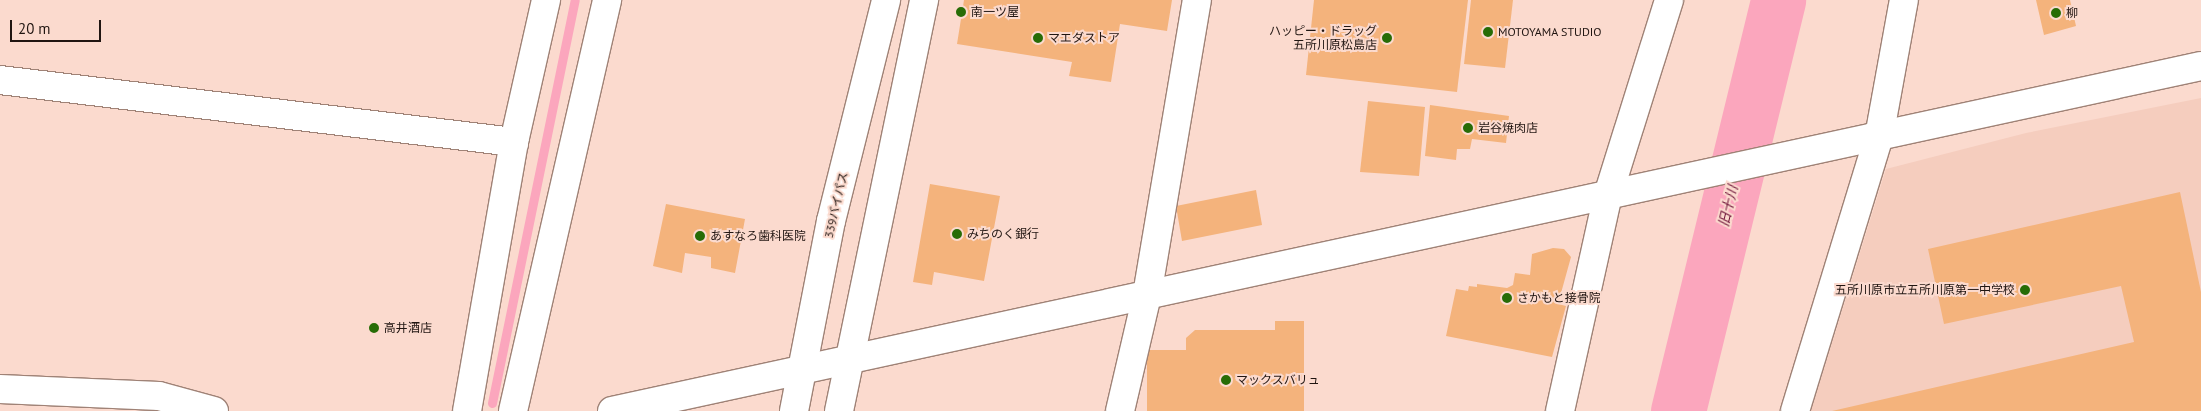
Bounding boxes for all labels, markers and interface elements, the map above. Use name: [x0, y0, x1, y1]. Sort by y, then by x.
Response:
place label: 南一ツ屋: [971, 5, 1019, 19]
marker: 南一ツ屋: [955, 6, 967, 18]
place label: 柳: [2066, 6, 2078, 20]
marker: 柳: [2050, 7, 2062, 19]
scale bar: [12, 10, 104, 42]
text: 20 m: [18, 19, 51, 38]
place label: ハッピー・ドラッグ 五所川原松島店: [1269, 24, 1377, 52]
place label: MOTOYAMA STUDIO: [1498, 25, 1602, 39]
marker: MOTOYAMA STUDIO: [1482, 26, 1494, 38]
place label: マエダストア: [1048, 31, 1120, 45]
marker: マエダストア: [1032, 32, 1044, 44]
marker: ハッピー・ドラッグ 五所川原松島店: [1381, 32, 1393, 44]
place label: 岩谷焼肉店: [1478, 121, 1538, 135]
marker: 岩谷焼肉店: [1462, 122, 1474, 134]
street label: 339バイパス: [821, 170, 851, 240]
water label: 旧十川: [1715, 184, 1741, 228]
place label: みちのく銀行: [967, 227, 1039, 241]
marker: みちのく銀行: [951, 228, 963, 240]
place label: あすなろ歯科医院: [710, 229, 806, 243]
marker: あすなろ歯科医院: [694, 230, 706, 242]
place label: 五所川原市立五所川原第一中学校: [1835, 283, 2015, 297]
marker: 五所川原市立五所川原第一中学校: [2019, 284, 2031, 296]
place label: さかもと接骨院: [1517, 291, 1601, 305]
marker: さかもと接骨院: [1501, 292, 1513, 304]
place label: 高井酒店: [384, 321, 432, 335]
marker: 高井酒店: [368, 322, 380, 334]
place label: マックスバリュ: [1236, 373, 1320, 387]
marker: マックスバリュ: [1220, 374, 1232, 386]

